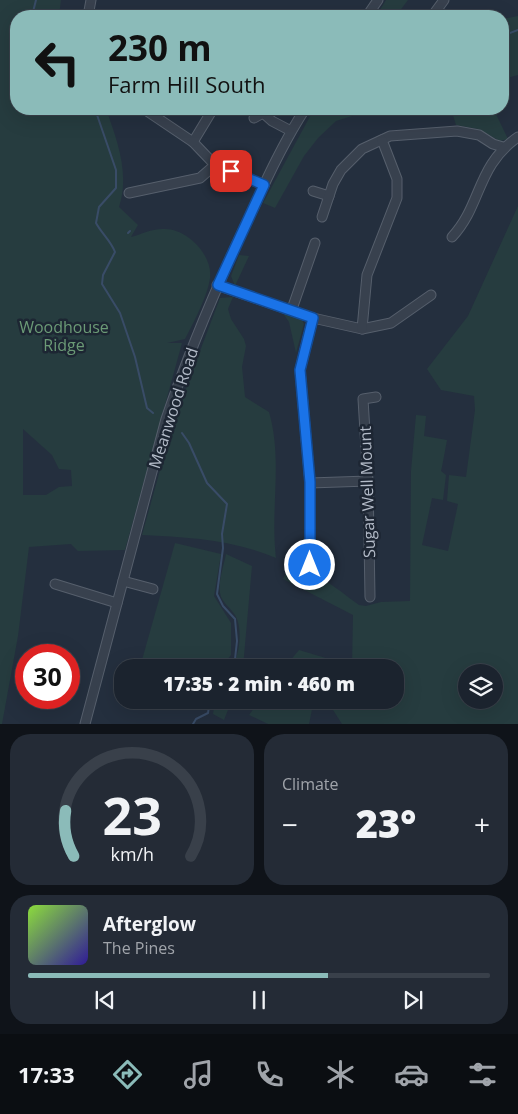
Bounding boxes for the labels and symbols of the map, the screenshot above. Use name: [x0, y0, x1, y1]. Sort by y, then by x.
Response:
pin: [210, 150, 252, 192]
park label: Woodhouse Ridge: [19, 316, 109, 356]
street label: Meanwood Road: [143, 345, 203, 471]
street label: Sugar Well Mount: [354, 425, 380, 558]
position arrow: [283, 538, 335, 590]
speed limit sign: 30: [15, 644, 80, 709]

